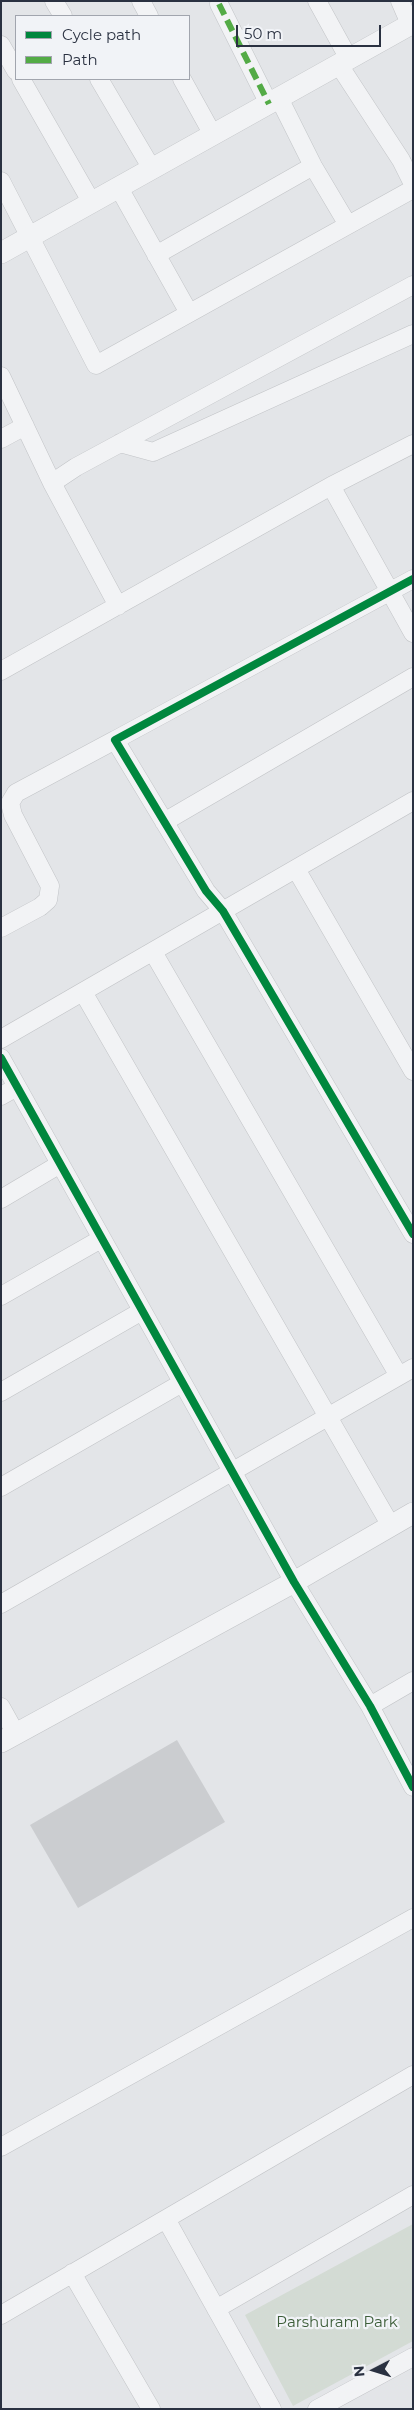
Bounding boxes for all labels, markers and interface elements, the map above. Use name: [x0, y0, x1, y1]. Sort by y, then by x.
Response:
legend: [15, 15, 190, 80]
scale bar: [239, 15, 384, 47]
text: 50 m: [244, 24, 282, 43]
text: Cycle path: [62, 25, 141, 44]
text: Path: [62, 50, 98, 69]
park label: Parshuram Park: [276, 2314, 398, 2332]
north arrow: [349, 2345, 399, 2395]
text: N: [350, 2365, 369, 2378]

